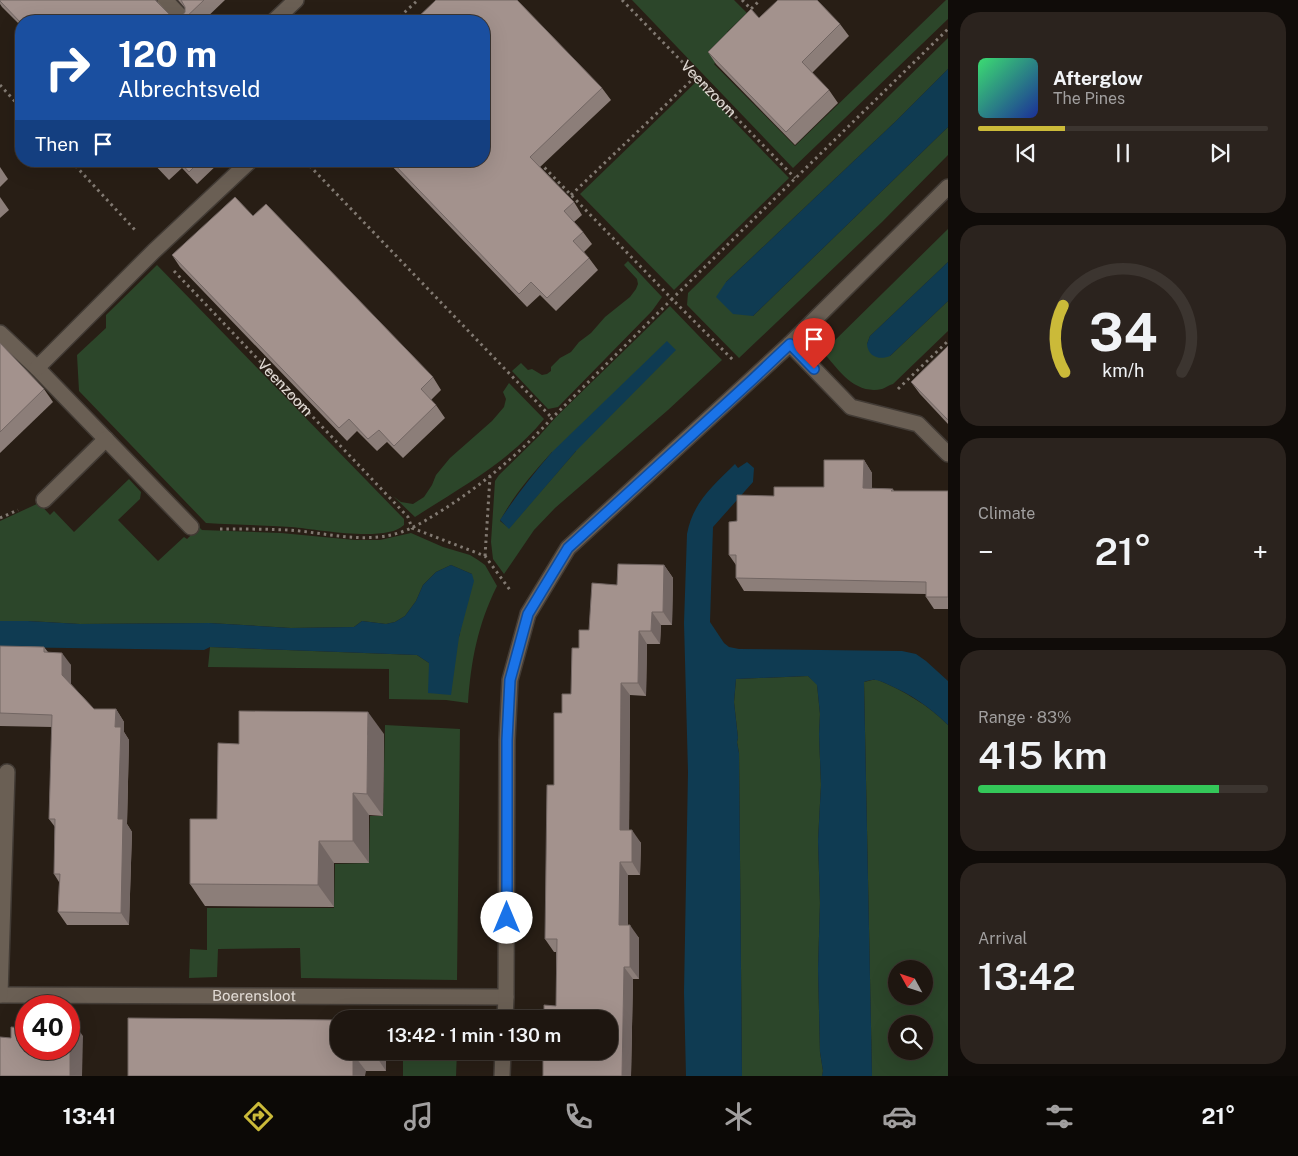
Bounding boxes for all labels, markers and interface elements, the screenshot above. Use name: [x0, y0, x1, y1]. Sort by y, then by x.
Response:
text: 120 m: [118, 34, 217, 75]
icon: right: [35, 35, 100, 100]
street label: Veenzoom: [678, 57, 740, 120]
text: Afterglow: [1053, 67, 1143, 89]
text: Albrechtsveld: [118, 76, 260, 102]
text: The Pines: [1053, 89, 1125, 108]
icon: arrive: [89, 130, 117, 158]
text: Then: [35, 133, 79, 155]
icon: previous: [1012, 139, 1040, 167]
icon: pause: [1109, 139, 1137, 167]
icon: next: [1206, 139, 1234, 167]
text: 34: [1089, 302, 1157, 363]
pin: [793, 318, 835, 369]
icon: arrive: [800, 325, 828, 353]
street label: Veenzoom: [254, 355, 316, 419]
text: km/h: [1102, 360, 1144, 381]
text: Climate: [978, 504, 1035, 523]
text: 21°: [1094, 529, 1152, 574]
text: −: [978, 535, 994, 568]
text: +: [1252, 535, 1268, 568]
text: Range · 83%: [978, 708, 1072, 727]
text: 415 km: [978, 733, 1108, 778]
position arrow: [480, 891, 532, 943]
text: Arrival: [978, 929, 1027, 948]
text: 13:42: [978, 954, 1076, 999]
north arrow: [888, 960, 932, 1005]
map controls: [888, 960, 933, 1060]
street label: Boerensloot: [212, 987, 296, 1004]
speed limit sign: 40: [15, 995, 80, 1060]
button: search: [888, 1015, 933, 1060]
text: 13:42 · 1 min · 130 m: [387, 1024, 561, 1046]
icon: directions: [241, 1099, 276, 1134]
icon: music: [401, 1099, 436, 1134]
icon: phone: [561, 1099, 596, 1134]
icon: climate: [721, 1099, 756, 1134]
icon: car: [882, 1099, 917, 1134]
icon: filters: [1042, 1099, 1077, 1134]
text: 13:41: [63, 1103, 116, 1129]
text: 21°: [1202, 1103, 1235, 1129]

